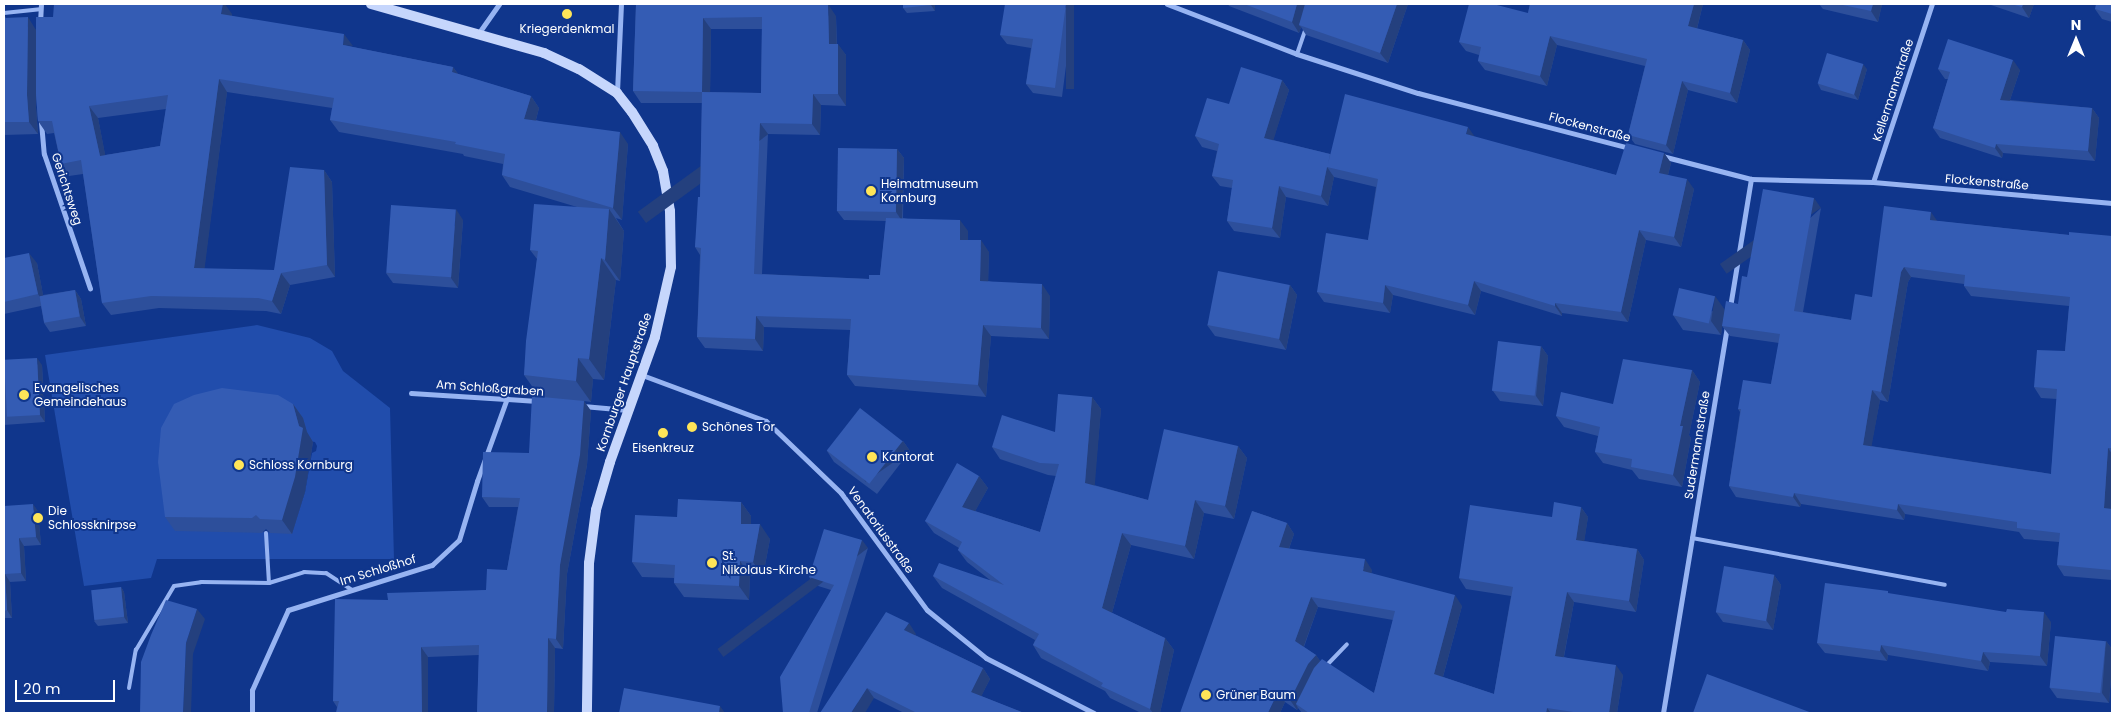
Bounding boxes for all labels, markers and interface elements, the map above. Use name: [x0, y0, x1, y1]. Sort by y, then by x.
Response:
marker: Kriegerdenkmal: [561, 8, 573, 20]
north arrow: [2051, 15, 2101, 65]
text: N: [2071, 15, 2081, 35]
place label: Kriegerdenkmal: [520, 22, 614, 36]
street label: Kellermannstraße: [1870, 37, 1916, 143]
street label: Flockenstraße: [1548, 109, 1632, 145]
street label: Gerichtsweg: [49, 151, 85, 227]
street label: Flockenstraße: [1944, 171, 2030, 193]
place label: Heimatmuseum Kornburg: [881, 177, 978, 205]
marker: Heimatmuseum Kornburg: [865, 185, 877, 197]
street label: Kornburger Hauptstraße: [593, 311, 655, 453]
street label: Am Schloßgraben: [435, 377, 545, 399]
place label: Evangelisches Gemeindehaus: [34, 381, 126, 409]
marker: Evangelisches Gemeindehaus: [18, 389, 30, 401]
street label: Sudermannstraße: [1681, 390, 1713, 500]
place label: Schönes Tor: [702, 420, 775, 434]
marker: Schönes Tor: [686, 421, 698, 433]
marker: Eisenkreuz: [657, 427, 669, 439]
place label: Eisenkreuz: [632, 441, 694, 455]
place label: Kantorat: [882, 450, 934, 464]
marker: Kantorat: [866, 451, 878, 463]
place label: Schloss Kornburg: [249, 458, 353, 472]
marker: Schloss Kornburg: [233, 459, 245, 471]
street label: Venatoriusstraße: [845, 484, 917, 576]
place label: Die Schlossknirpse: [48, 504, 136, 532]
marker: Die Schlossknirpse: [32, 512, 44, 524]
place label: St. Nikolaus-Kirche: [722, 549, 816, 577]
street label: Im Schloßhof: [338, 552, 418, 588]
marker: St. Nikolaus-Kirche: [706, 557, 718, 569]
scale bar: [18, 670, 118, 702]
text: 20 m: [23, 678, 61, 699]
place label: Grüner Baum: [1216, 688, 1296, 702]
marker: Grüner Baum: [1200, 689, 1212, 701]

